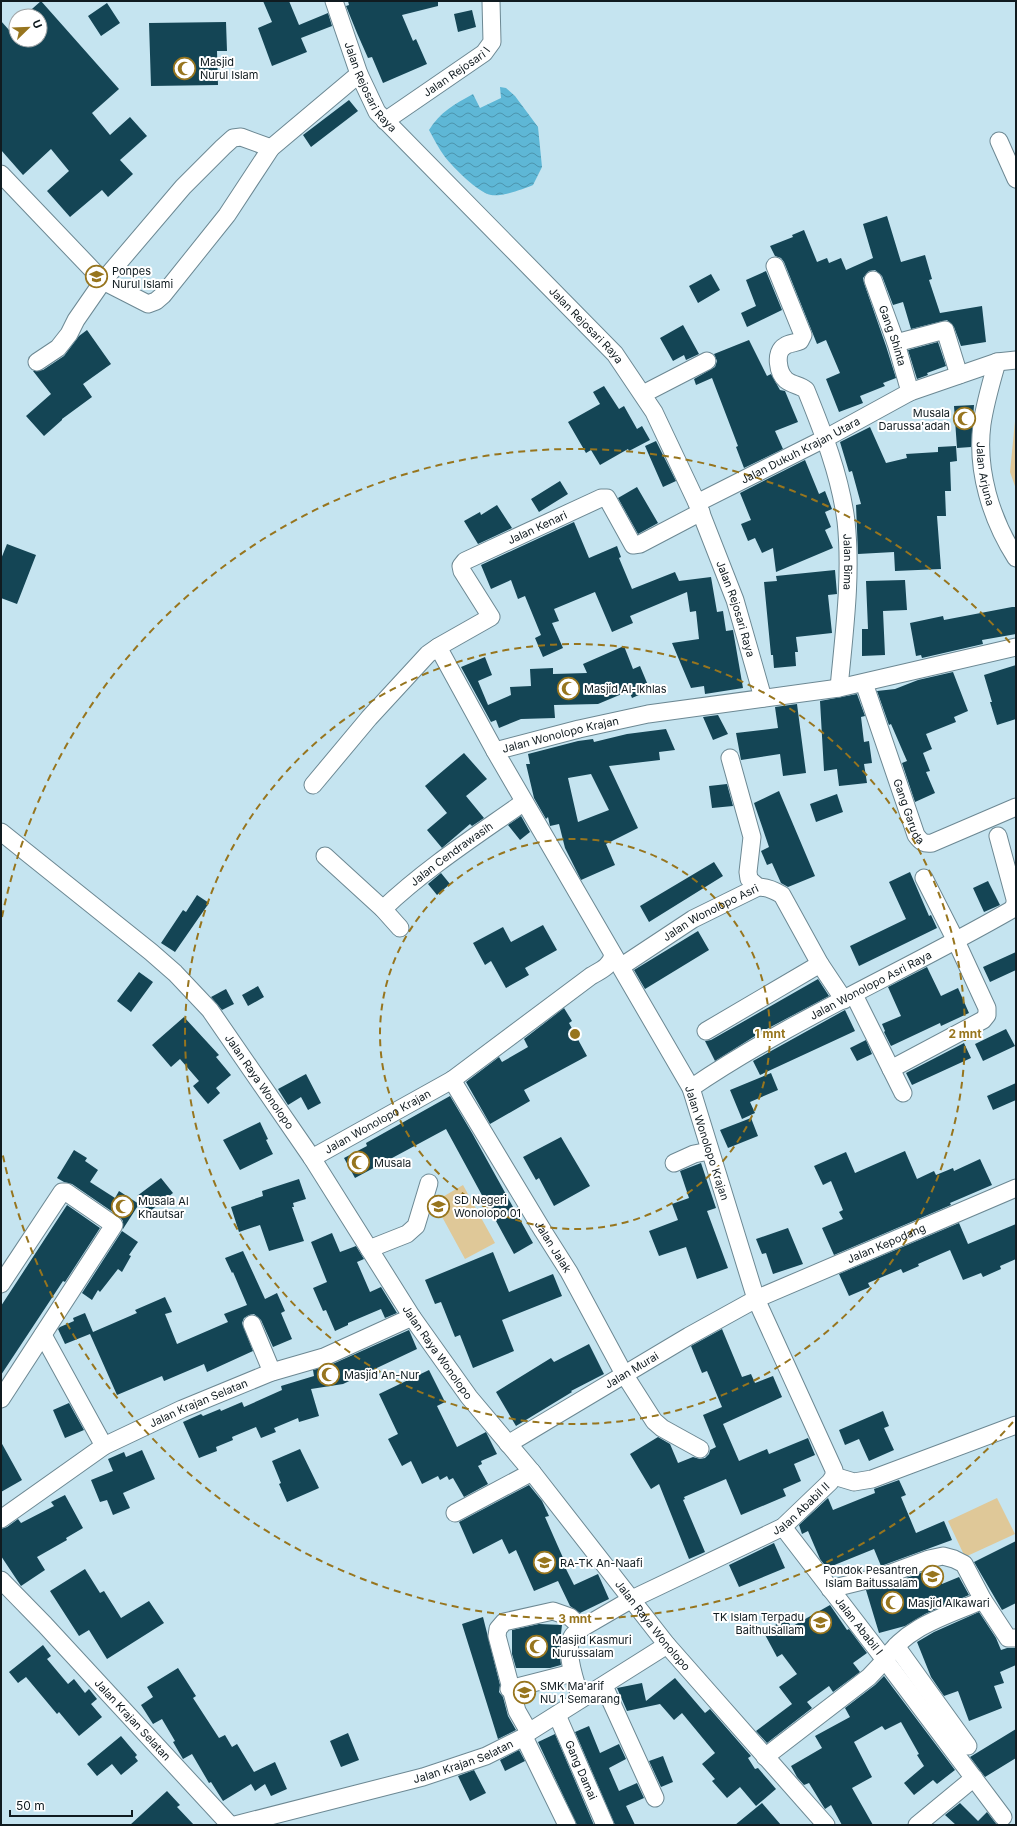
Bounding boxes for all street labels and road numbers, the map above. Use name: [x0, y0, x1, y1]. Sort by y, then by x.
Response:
street label: Jalan Rejosari Raya: [341, 40, 400, 135]
street label: Jalan Rejosari I: [420, 44, 493, 100]
street label: Jalan Rejosari Raya: [546, 284, 626, 366]
street label: Gang Shinta: [876, 303, 909, 368]
street label: Jalan Dukuh Krajan Utara: [738, 414, 862, 487]
street label: Jalan Arjuna: [974, 442, 998, 507]
street label: Jalan Kenari: [505, 508, 569, 547]
street label: Jalan Bima: [840, 533, 855, 590]
street label: Jalan Rejosari Raya: [713, 558, 758, 659]
street label: Jalan Wonolopo Krajan: [501, 714, 620, 756]
street label: Gang Garuda: [890, 777, 927, 847]
street label: Jalan Cendrawasih: [407, 819, 496, 889]
street label: Jalan Wonolopo Asri: [660, 881, 761, 944]
street label: Jalan Wonolopo Asri Raya: [807, 948, 934, 1023]
street label: Jalan Raya Wonolopo: [222, 1032, 297, 1132]
street label: Jalan Wonolopo Krajan: [682, 1084, 732, 1202]
street label: Jalan Wonolopo Krajan: [322, 1086, 433, 1157]
street label: Jalan Jalak: [532, 1218, 575, 1275]
street label: Jalan Kepodang: [845, 1220, 928, 1266]
street label: Jalan Raya Wonolopo: [399, 1303, 476, 1402]
street label: Jalan Murai: [602, 1349, 661, 1392]
street label: Jalan Krajan Selatan: [147, 1376, 250, 1431]
street label: Jalan Ababil II: [770, 1479, 832, 1538]
street label: Jalan Raya Wonolopo: [612, 1578, 694, 1674]
street label: Jalan Ababil I: [832, 1594, 886, 1658]
street label: Jalan Krajan Selatan: [92, 1676, 174, 1763]
street label: Jalan Krajan Selatan: [412, 1737, 515, 1786]
street label: Gang Damai: [562, 1738, 600, 1802]

